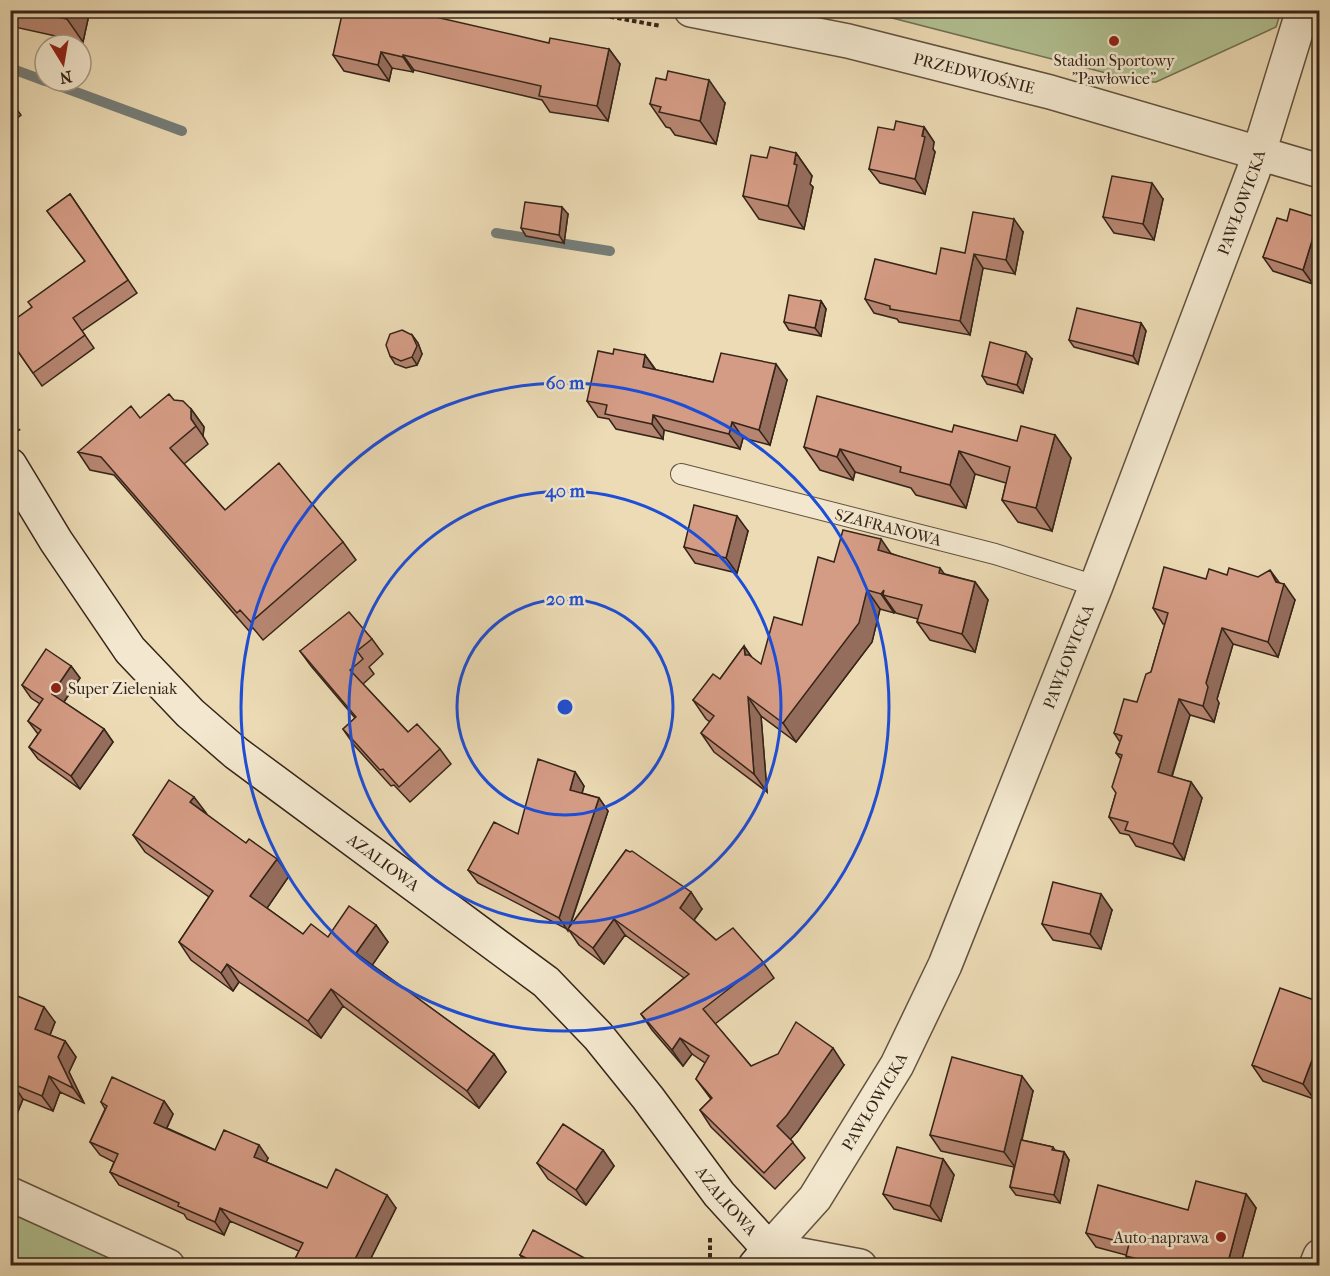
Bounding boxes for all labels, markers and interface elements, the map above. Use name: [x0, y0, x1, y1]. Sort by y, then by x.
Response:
north arrow: [33, 33, 93, 93]
marker: Stadion Sportowy "Pawłowice": [1107, 34, 1121, 48]
street label: PRZEDWIOŚNIE: [911, 49, 1037, 98]
place label: Stadion Sportowy "Pawłowice": [1053, 51, 1175, 88]
text: N: [57, 67, 74, 88]
street label: PAWŁOWICKA: [1213, 147, 1269, 258]
text: 60 m: [546, 373, 585, 394]
text: 40 m: [544, 481, 586, 502]
street label: SZAFRANOWA: [833, 505, 944, 550]
text: 20 m: [546, 589, 585, 610]
street label: PAWŁOWICKA: [1039, 601, 1098, 712]
place label: Super Zieleniak: [68, 679, 178, 698]
marker: Super Zieleniak: [49, 681, 63, 695]
centre of rings: [555, 697, 575, 717]
street label: AZALIOWA: [343, 829, 423, 896]
street label: PAWŁOWICKA: [838, 1049, 912, 1154]
street label: AZALIOWA: [691, 1162, 761, 1240]
place label: Auto-naprawa: [1113, 1228, 1210, 1247]
marker: Auto-naprawa: [1214, 1230, 1228, 1244]

